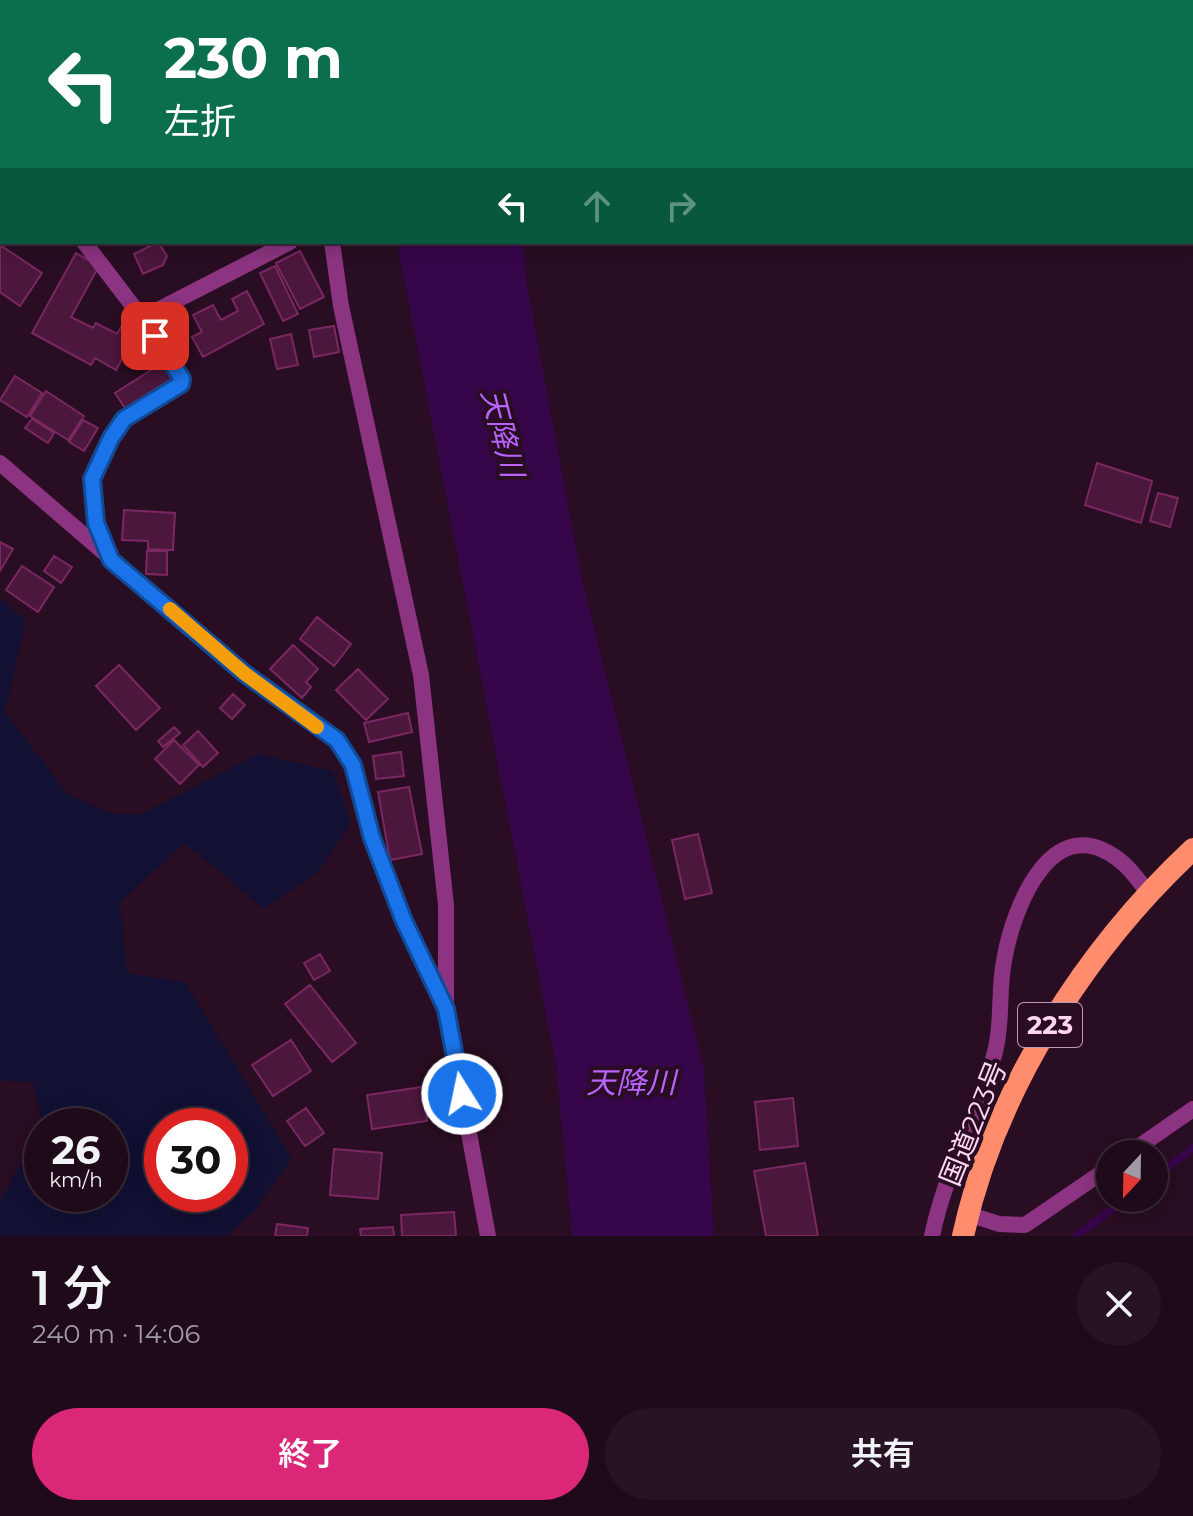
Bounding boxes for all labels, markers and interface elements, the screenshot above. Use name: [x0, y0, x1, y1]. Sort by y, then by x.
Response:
text: 230 m: [164, 24, 343, 92]
icon: left: [32, 32, 136, 136]
text: 左折: [164, 99, 236, 143]
icon: left: [491, 184, 535, 228]
icon: ahead: [575, 184, 619, 228]
icon: right: [659, 184, 703, 228]
pin: [121, 302, 189, 370]
icon: arrive: [133, 314, 177, 358]
water label: 天降川: [474, 385, 532, 484]
road number: 223: [1018, 1003, 1082, 1047]
position arrow: [420, 1052, 504, 1136]
street label: 国道223号: [933, 1056, 1013, 1190]
water label: 天降川: [586, 1064, 679, 1101]
speed limit sign: 30: [144, 1108, 248, 1212]
text: 26: [51, 1125, 101, 1174]
north arrow: [1096, 1140, 1168, 1212]
map controls: [1096, 1140, 1168, 1212]
text: km/h: [49, 1168, 103, 1192]
text: 1 分: [32, 1259, 112, 1317]
button: close: [1077, 1262, 1161, 1346]
text: 240 m · 14:06: [32, 1318, 200, 1350]
button: 終了: [32, 1408, 589, 1500]
button: 共有: [605, 1408, 1161, 1500]

